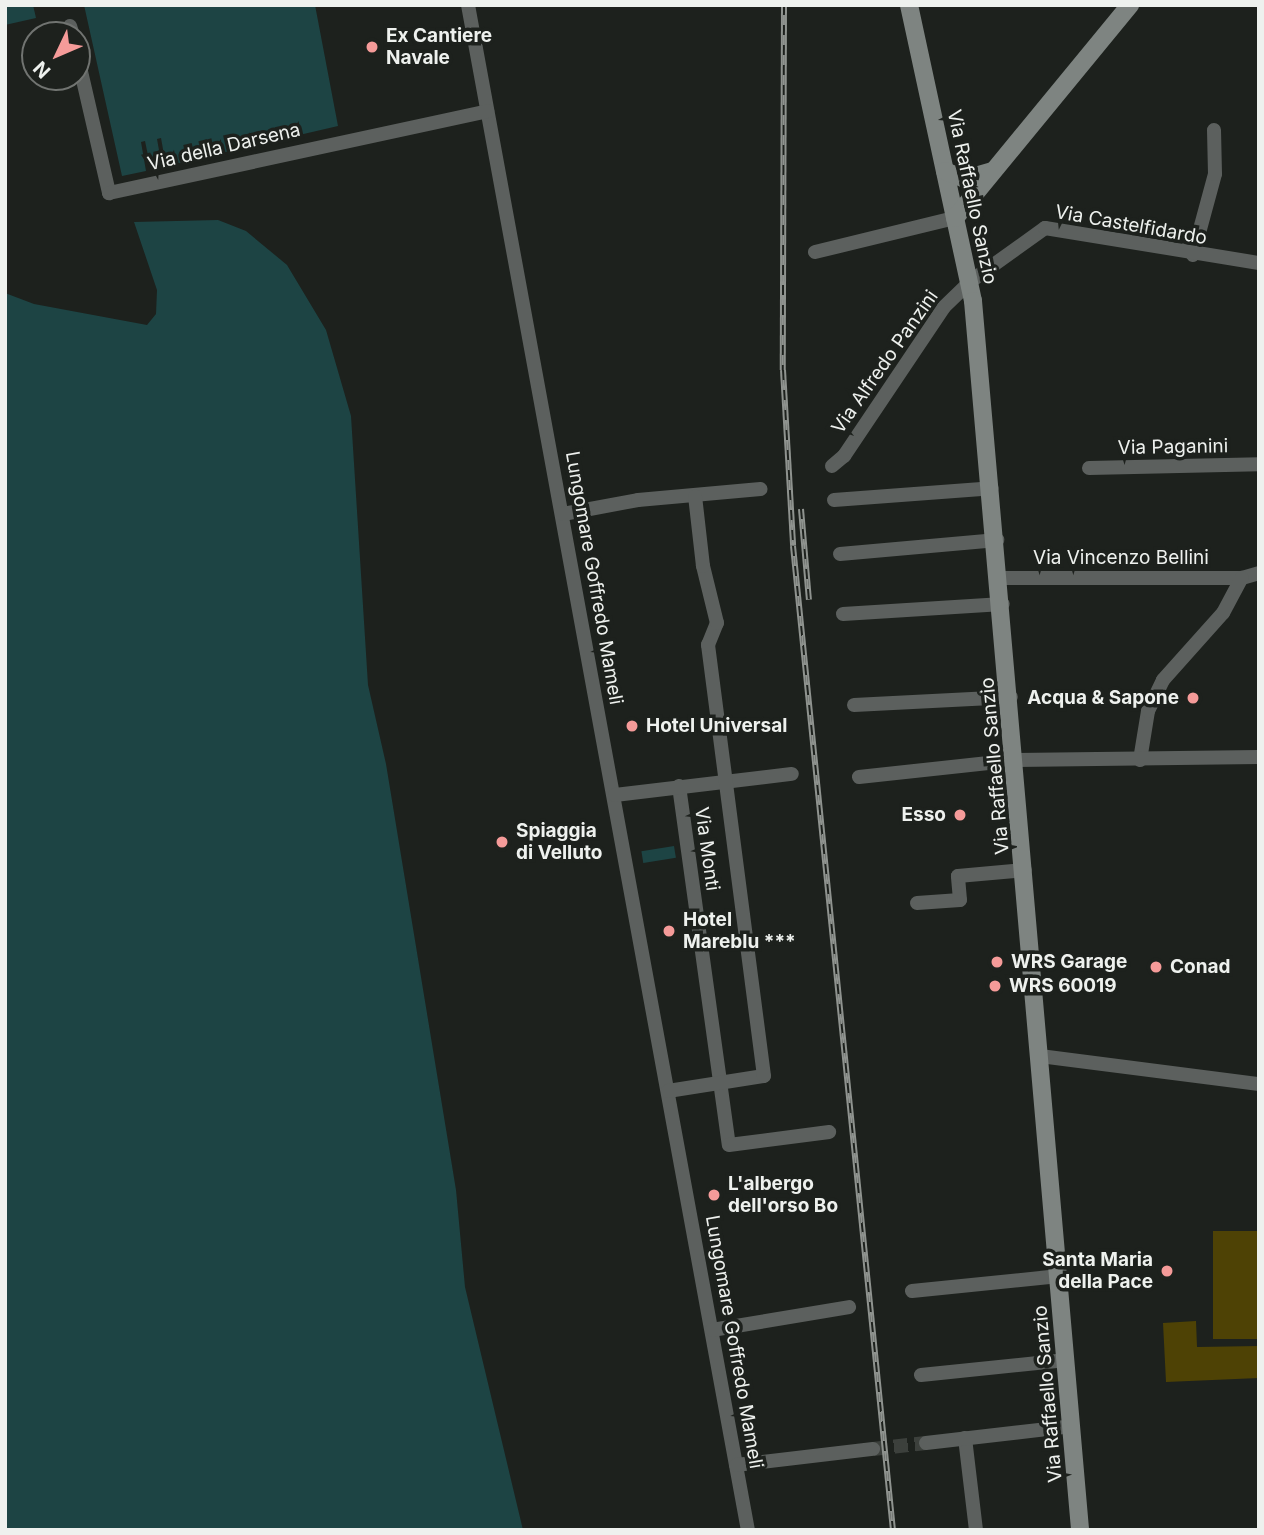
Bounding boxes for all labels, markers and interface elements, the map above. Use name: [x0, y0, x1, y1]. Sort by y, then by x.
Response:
north arrow: [21, 21, 91, 91]
place label: Ex Cantiere Navale: [386, 25, 492, 69]
marker: Ex Cantiere Navale: [364, 39, 380, 55]
text: N: [29, 56, 55, 83]
street label: Via Raffaello Sanzio: [942, 108, 1002, 286]
street label: Via della Darsena: [145, 118, 303, 176]
street label: Via Castelfidardo: [1053, 200, 1209, 250]
street label: Via Alfredo Panzini: [827, 286, 943, 438]
street label: Via Paganini: [1118, 435, 1228, 459]
street label: Lungomare Goffredo Mameli: [560, 450, 628, 706]
street label: Via Vincenzo Bellini: [1033, 547, 1209, 569]
street label: Via Raffaello Sanzio: [976, 676, 1014, 856]
place label: Acqua & Sapone: [1027, 687, 1179, 709]
marker: Acqua & Sapone: [1185, 690, 1201, 706]
place label: Hotel Universal: [646, 715, 787, 737]
marker: Hotel Universal: [624, 718, 640, 734]
place label: Esso: [902, 804, 946, 826]
street label: Via Monti: [690, 806, 724, 892]
marker: Esso: [952, 807, 968, 823]
place label: Spiaggia di Velluto: [516, 820, 603, 864]
marker: Spiaggia di Velluto: [494, 834, 510, 850]
place label: Hotel Mareblu ***: [683, 909, 796, 953]
marker: Hotel Mareblu ***: [661, 923, 677, 939]
place label: WRS Garage: [1011, 951, 1127, 973]
marker: WRS Garage: [989, 954, 1005, 970]
place label: Conad: [1170, 956, 1231, 978]
marker: Conad: [1148, 959, 1164, 975]
place label: WRS 60019: [1009, 975, 1117, 997]
marker: WRS 60019: [987, 978, 1003, 994]
place label: L'albergo dell'orso Bo: [728, 1173, 838, 1217]
marker: L'albergo dell'orso Bo: [706, 1187, 722, 1203]
street label: Lungomare Goffredo Mameli: [700, 1214, 768, 1470]
place label: Santa Maria della Pace: [1042, 1249, 1153, 1293]
marker: Santa Maria della Pace: [1159, 1263, 1175, 1279]
street label: Via Raffaello Sanzio: [1029, 1304, 1067, 1484]

